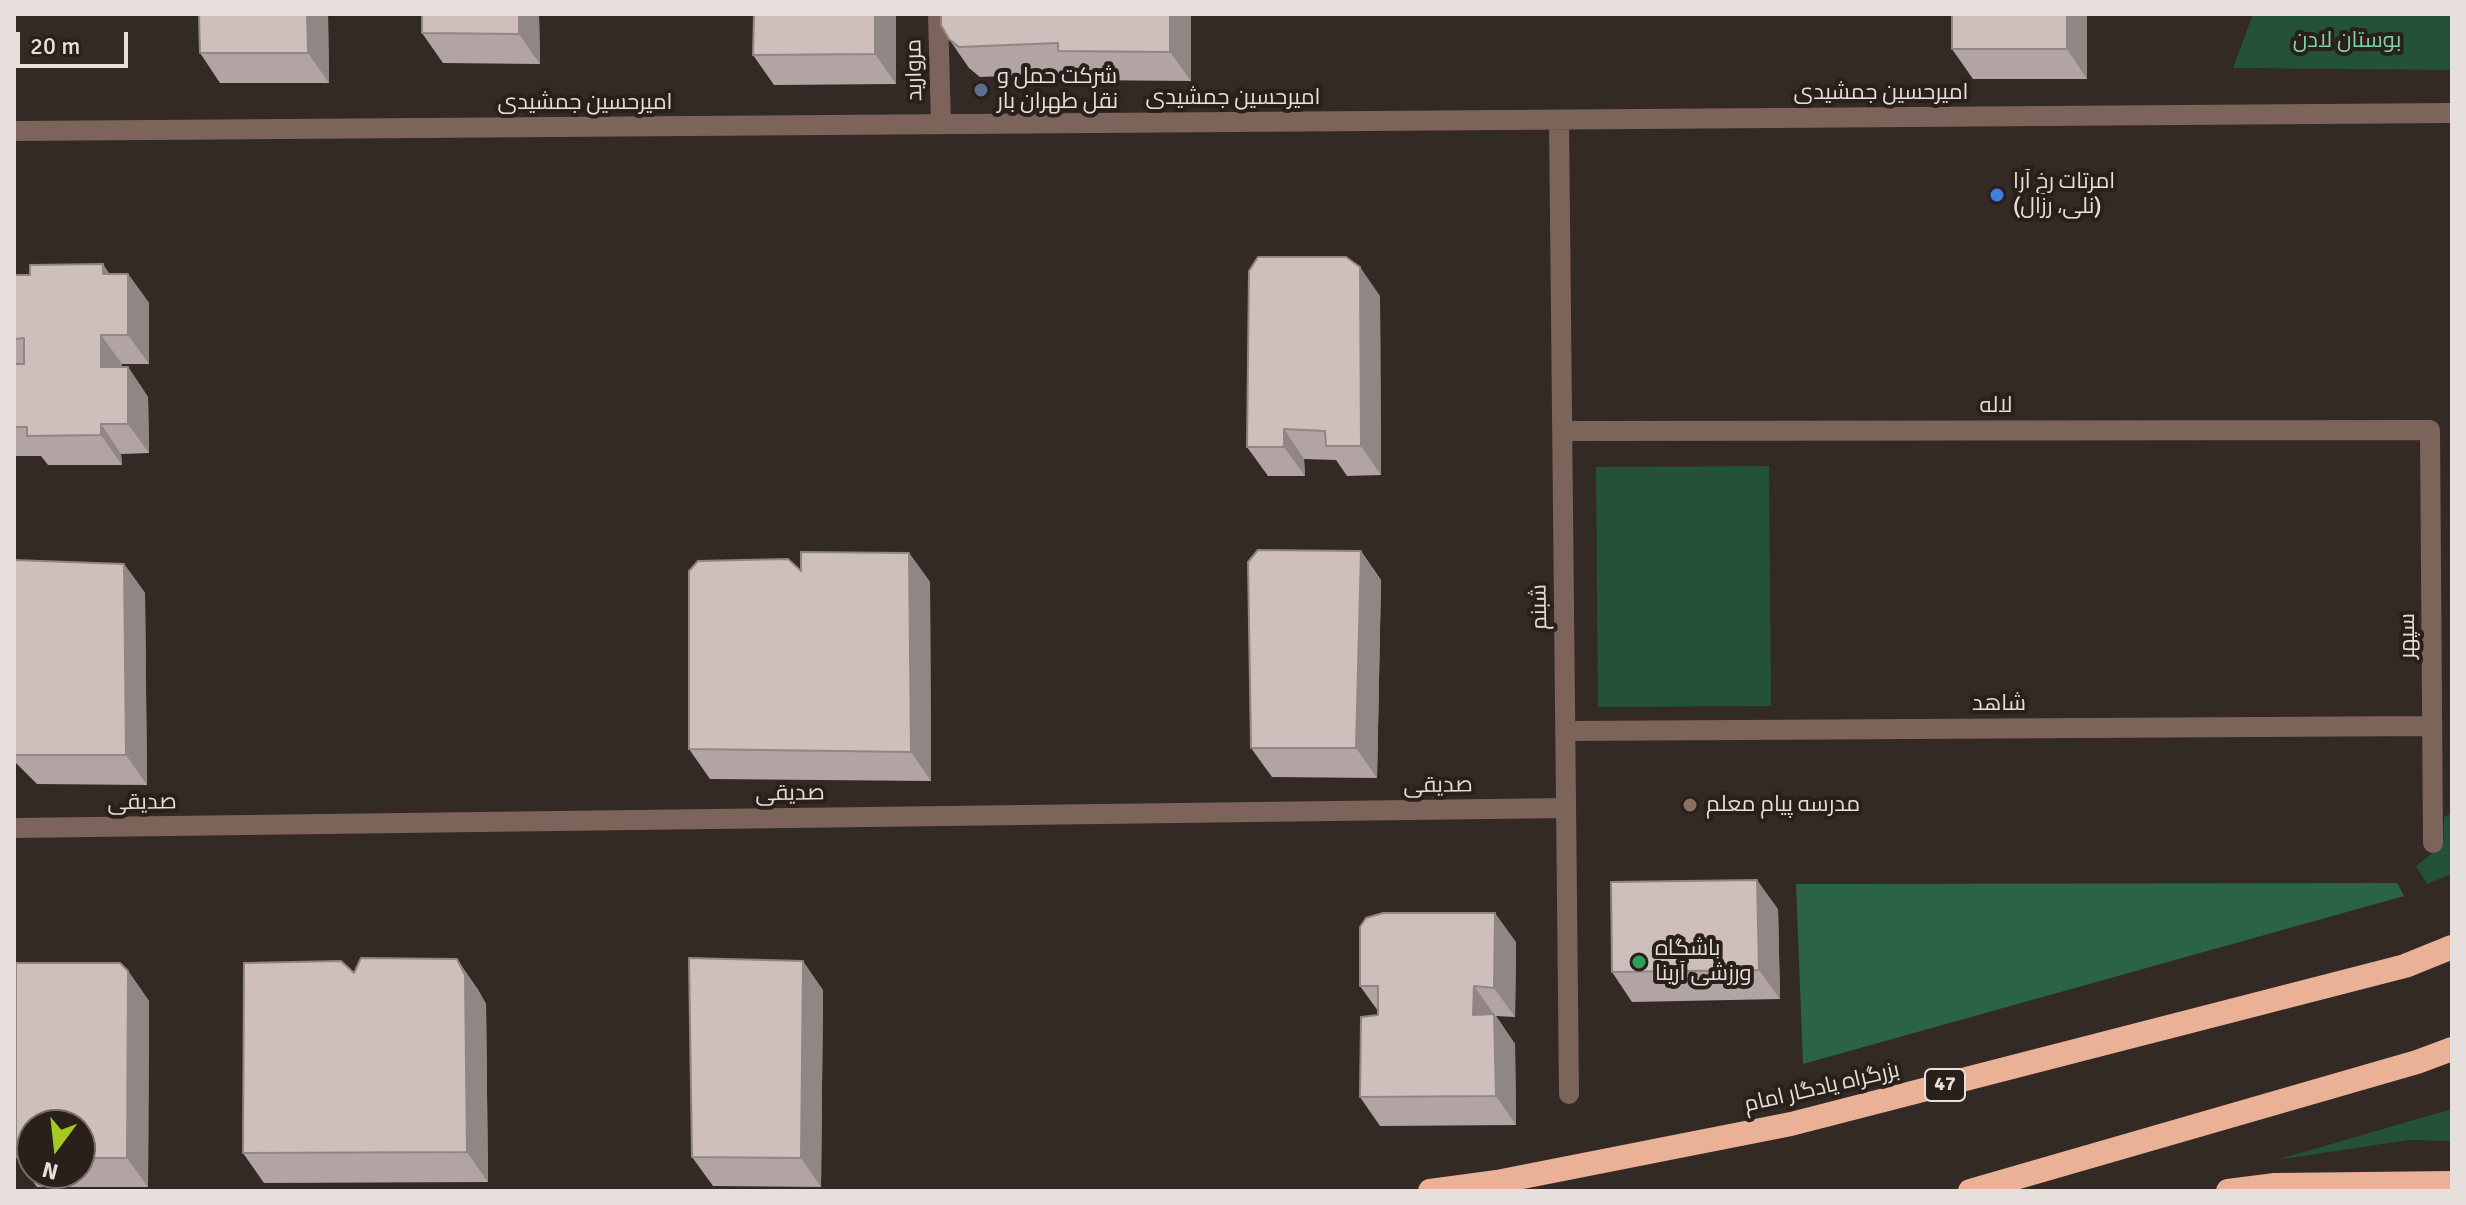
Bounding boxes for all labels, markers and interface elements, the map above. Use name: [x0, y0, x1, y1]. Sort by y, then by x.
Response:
scale bar: [20, 16, 132, 66]
park label: بوستان لادن: [2293, 28, 2401, 54]
text: 20 m: [30, 31, 80, 61]
street label: مروارید: [901, 39, 929, 101]
place label: شرکت حمل و نقل طهران بار: [997, 64, 1118, 116]
street label: امیرحسین جمشیدی: [1794, 80, 1968, 106]
marker: شرکت حمل و نقل طهران بار: [972, 81, 990, 99]
street label: امیرحسین جمشیدی: [1146, 85, 1320, 111]
street label: امیرحسین جمشیدی: [498, 90, 672, 116]
place label: امرتات رخ آرا (نلی، رزال): [2013, 169, 2115, 220]
marker: امرتات رخ آرا (نلی، رزال): [1988, 186, 2006, 204]
street label: لاله: [1980, 393, 2012, 419]
street label: شبنم: [1526, 584, 1554, 630]
street label: سپهر: [2395, 613, 2421, 659]
street label: شاهد: [1972, 691, 2026, 717]
street label: صدیقی: [1403, 772, 1473, 800]
street label: صدیقی: [755, 780, 825, 808]
street label: صدیقی: [107, 789, 177, 817]
place label: مدرسه پیام معلم: [1706, 792, 1860, 818]
marker: مدرسه پیام معلم: [1681, 796, 1699, 814]
place label: باشگاه ورزشی آرینا: [1655, 936, 1752, 988]
marker: باشگاه ورزشی آرینا: [1630, 953, 1648, 971]
street label: بزرگراه یادگار امام: [1742, 1057, 1902, 1119]
road number: 47: [1925, 1069, 1965, 1101]
north arrow: [16, 1109, 96, 1189]
text: N: [39, 1156, 61, 1186]

